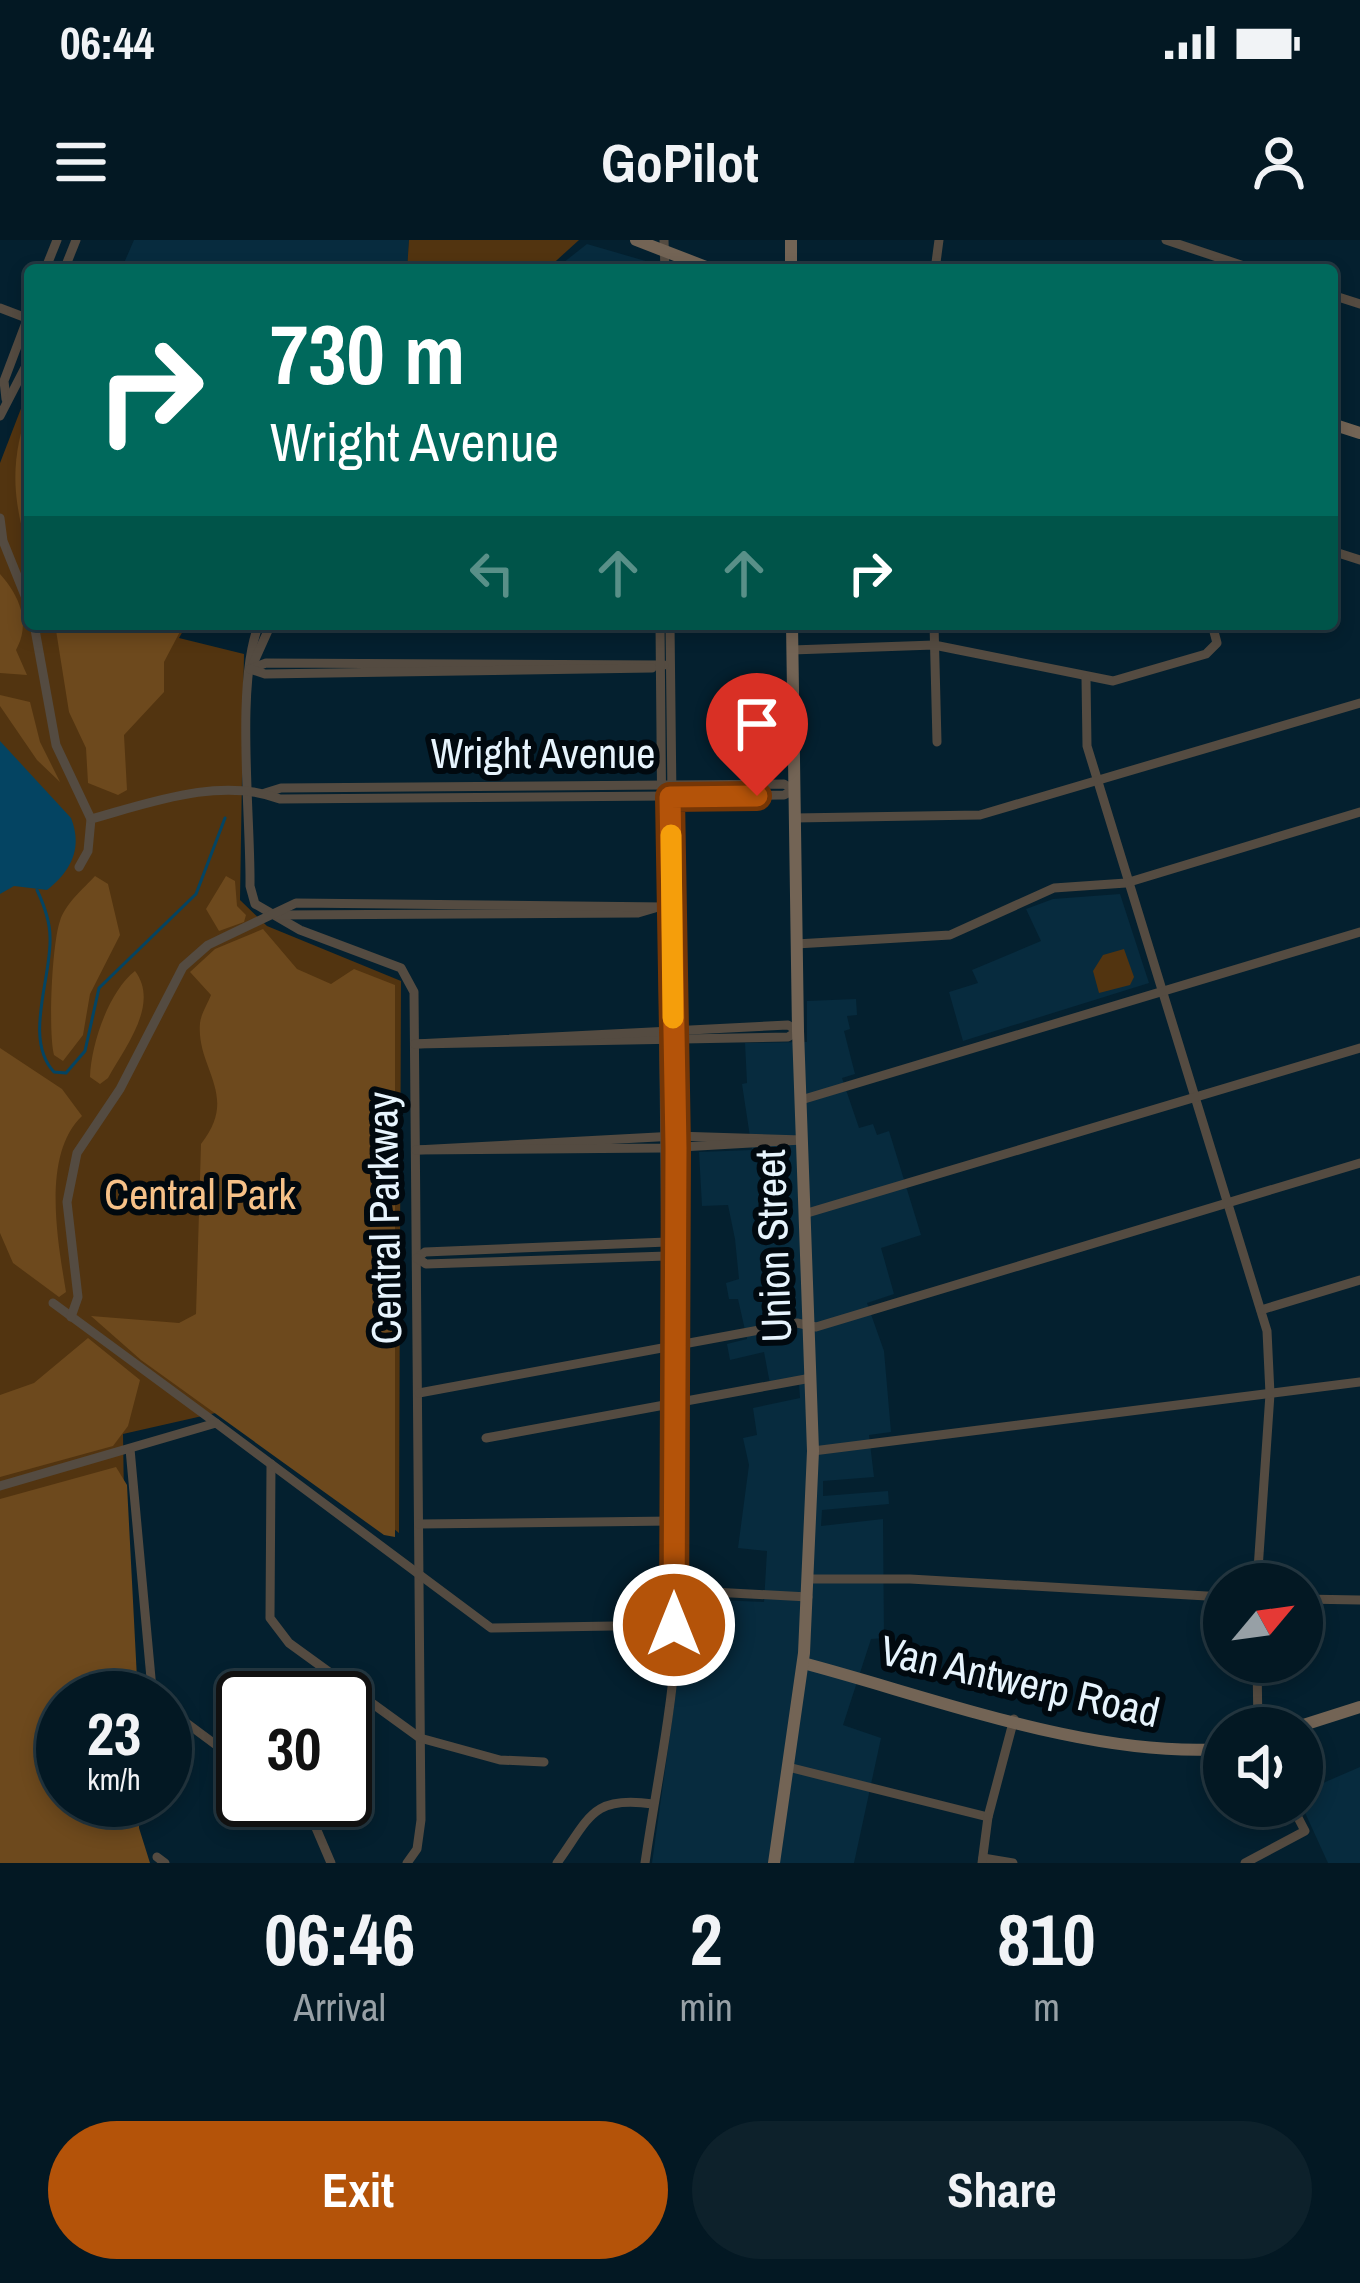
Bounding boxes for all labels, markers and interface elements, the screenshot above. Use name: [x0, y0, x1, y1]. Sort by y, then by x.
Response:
text: 06:44: [60, 12, 154, 73]
text: GoPilot: [601, 126, 759, 199]
icon: menu: [48, 129, 114, 195]
icon: person: [1246, 129, 1312, 195]
text: 730 m: [270, 297, 465, 410]
icon: right: [72, 312, 228, 468]
text: Wright Avenue: [270, 405, 559, 478]
icon: left: [459, 540, 525, 606]
icon: ahead: [585, 540, 651, 606]
icon: ahead: [711, 540, 777, 606]
icon: right: [837, 540, 903, 606]
pin: [706, 673, 808, 796]
icon: arrive: [724, 691, 790, 757]
street label: Wright Avenue: [431, 725, 655, 781]
street label: Central Parkway: [354, 1091, 414, 1345]
street label: Union Street: [742, 1148, 804, 1344]
park label: Central Park: [104, 1166, 296, 1222]
position arrow: [611, 1562, 737, 1688]
north arrow: [1203, 1563, 1323, 1683]
map controls: [1203, 1563, 1323, 1827]
street label: Van Antwerp Road: [875, 1622, 1165, 1740]
speed limit sign: 30: [216, 1671, 372, 1827]
text: 23: [87, 1693, 141, 1774]
button: sound: [1203, 1707, 1323, 1827]
text: km/h: [87, 1759, 141, 1799]
text: 06:46: [264, 1890, 415, 1987]
text: 2: [690, 1890, 723, 1987]
text: 810: [997, 1890, 1096, 1987]
text: Arrival: [294, 1981, 386, 2033]
text: min: [680, 1981, 733, 2033]
text: m: [1033, 1981, 1060, 2033]
button: Exit: [48, 2121, 668, 2259]
button: Share: [692, 2121, 1312, 2259]

